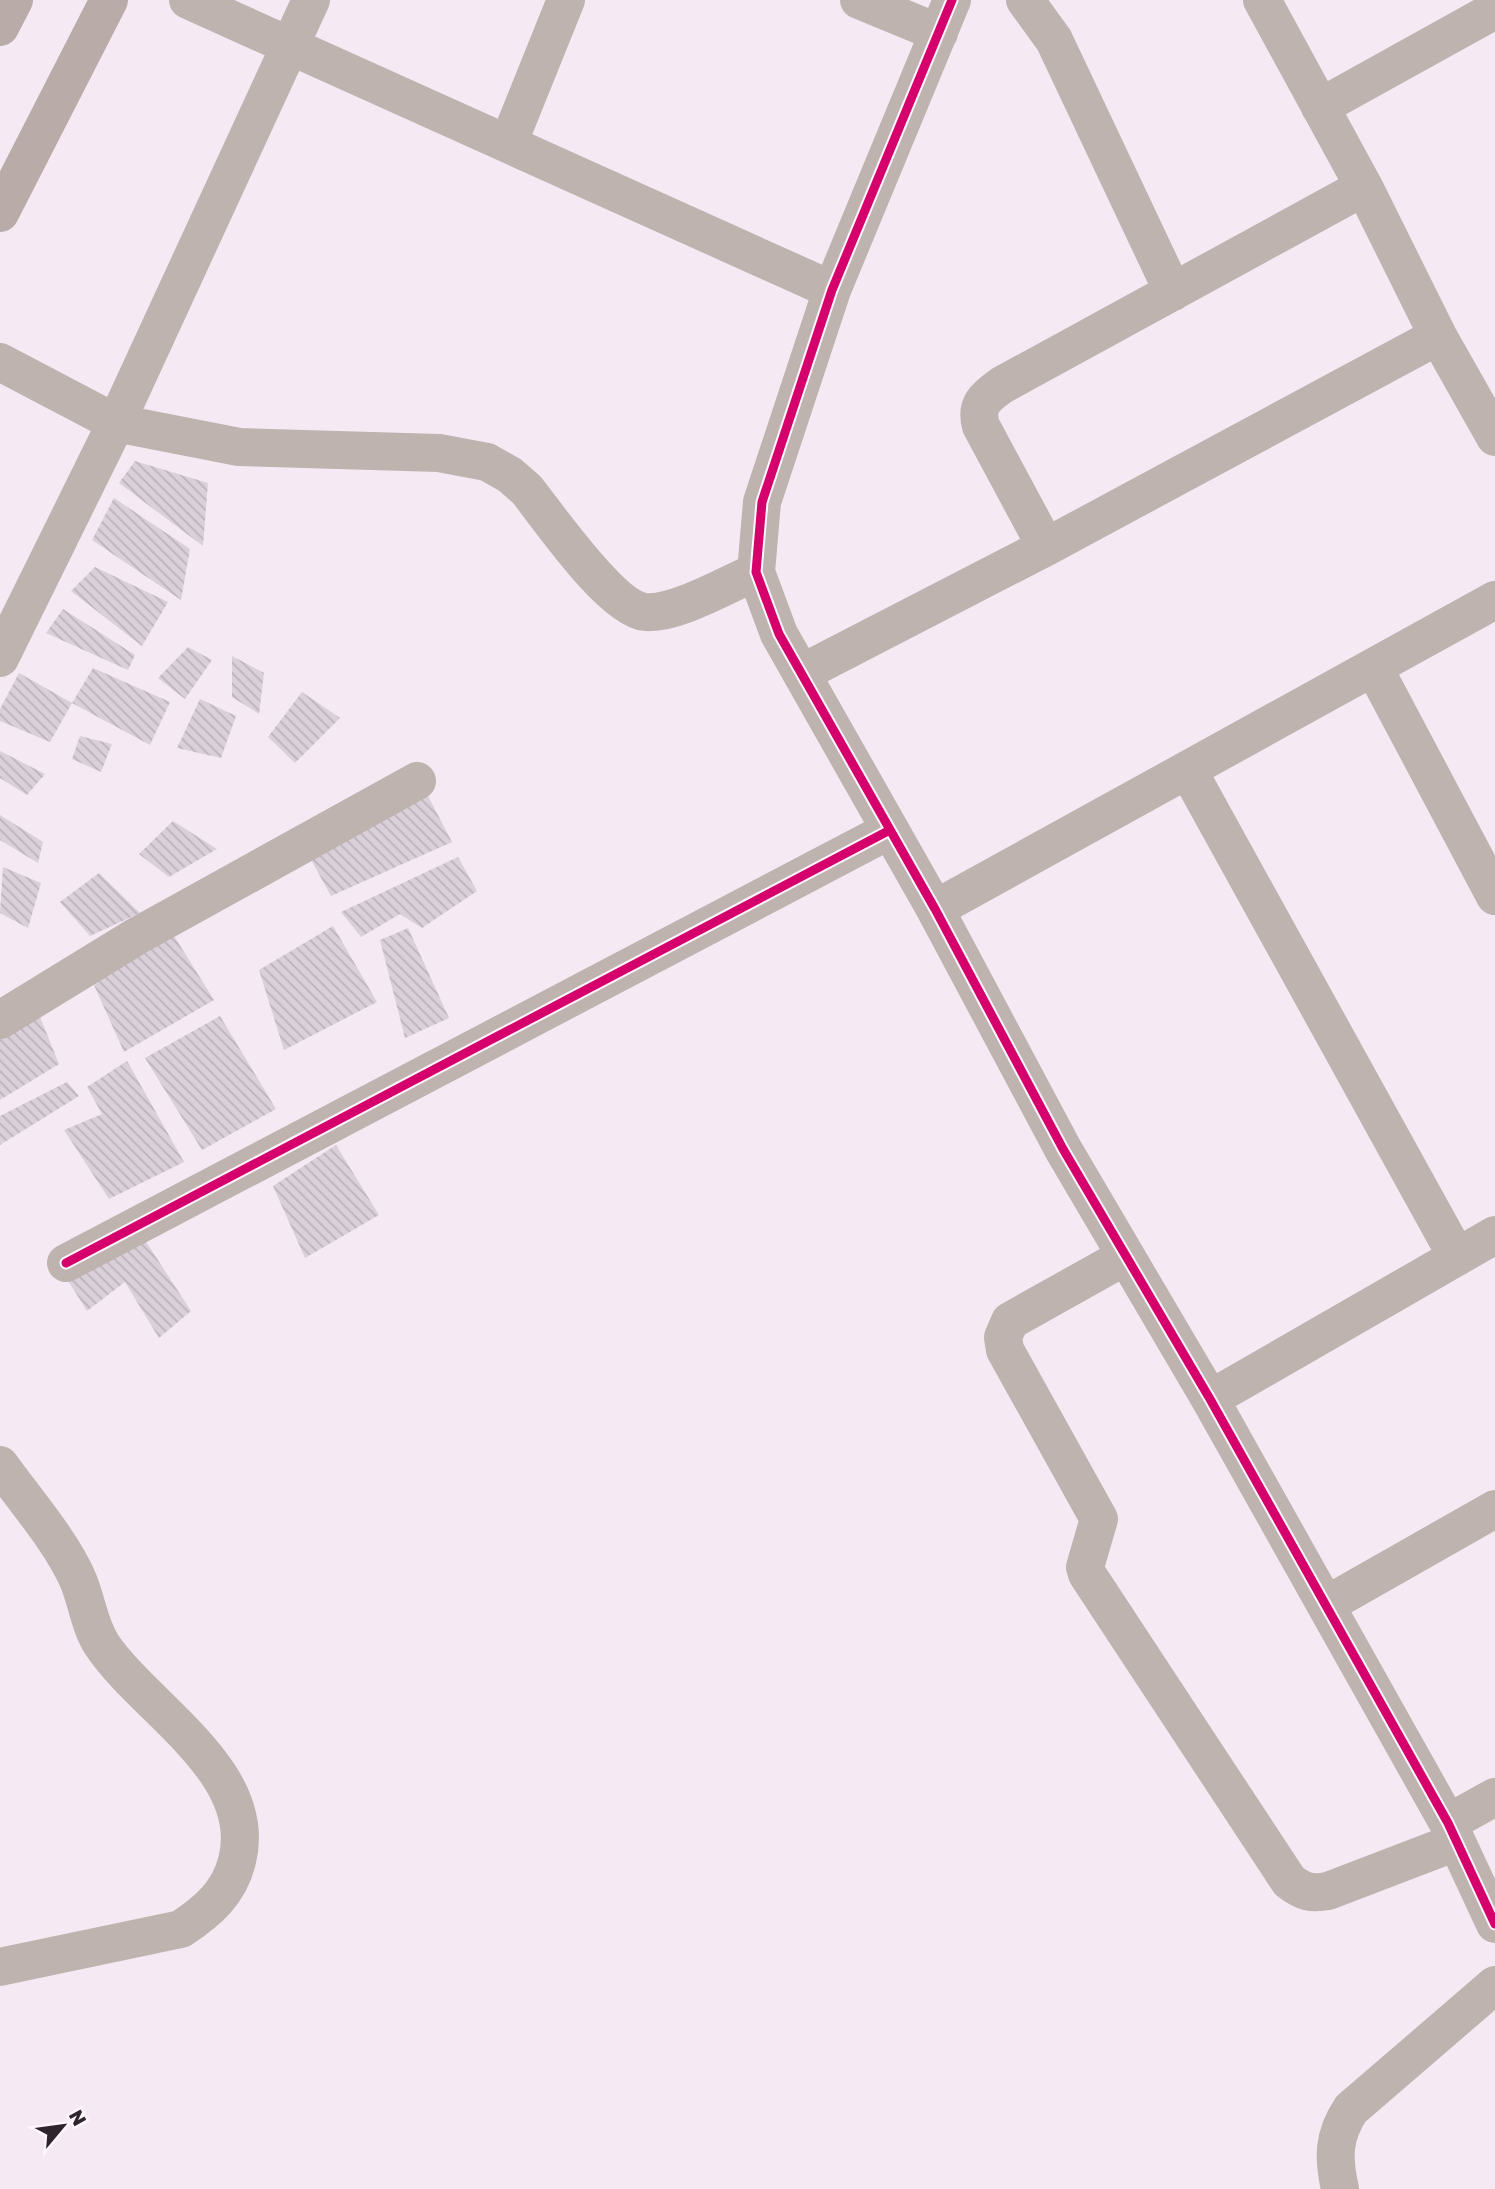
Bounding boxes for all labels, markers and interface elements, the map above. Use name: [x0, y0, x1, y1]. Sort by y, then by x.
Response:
north arrow: [28, 2091, 98, 2161]
text: N: [65, 2106, 92, 2129]

